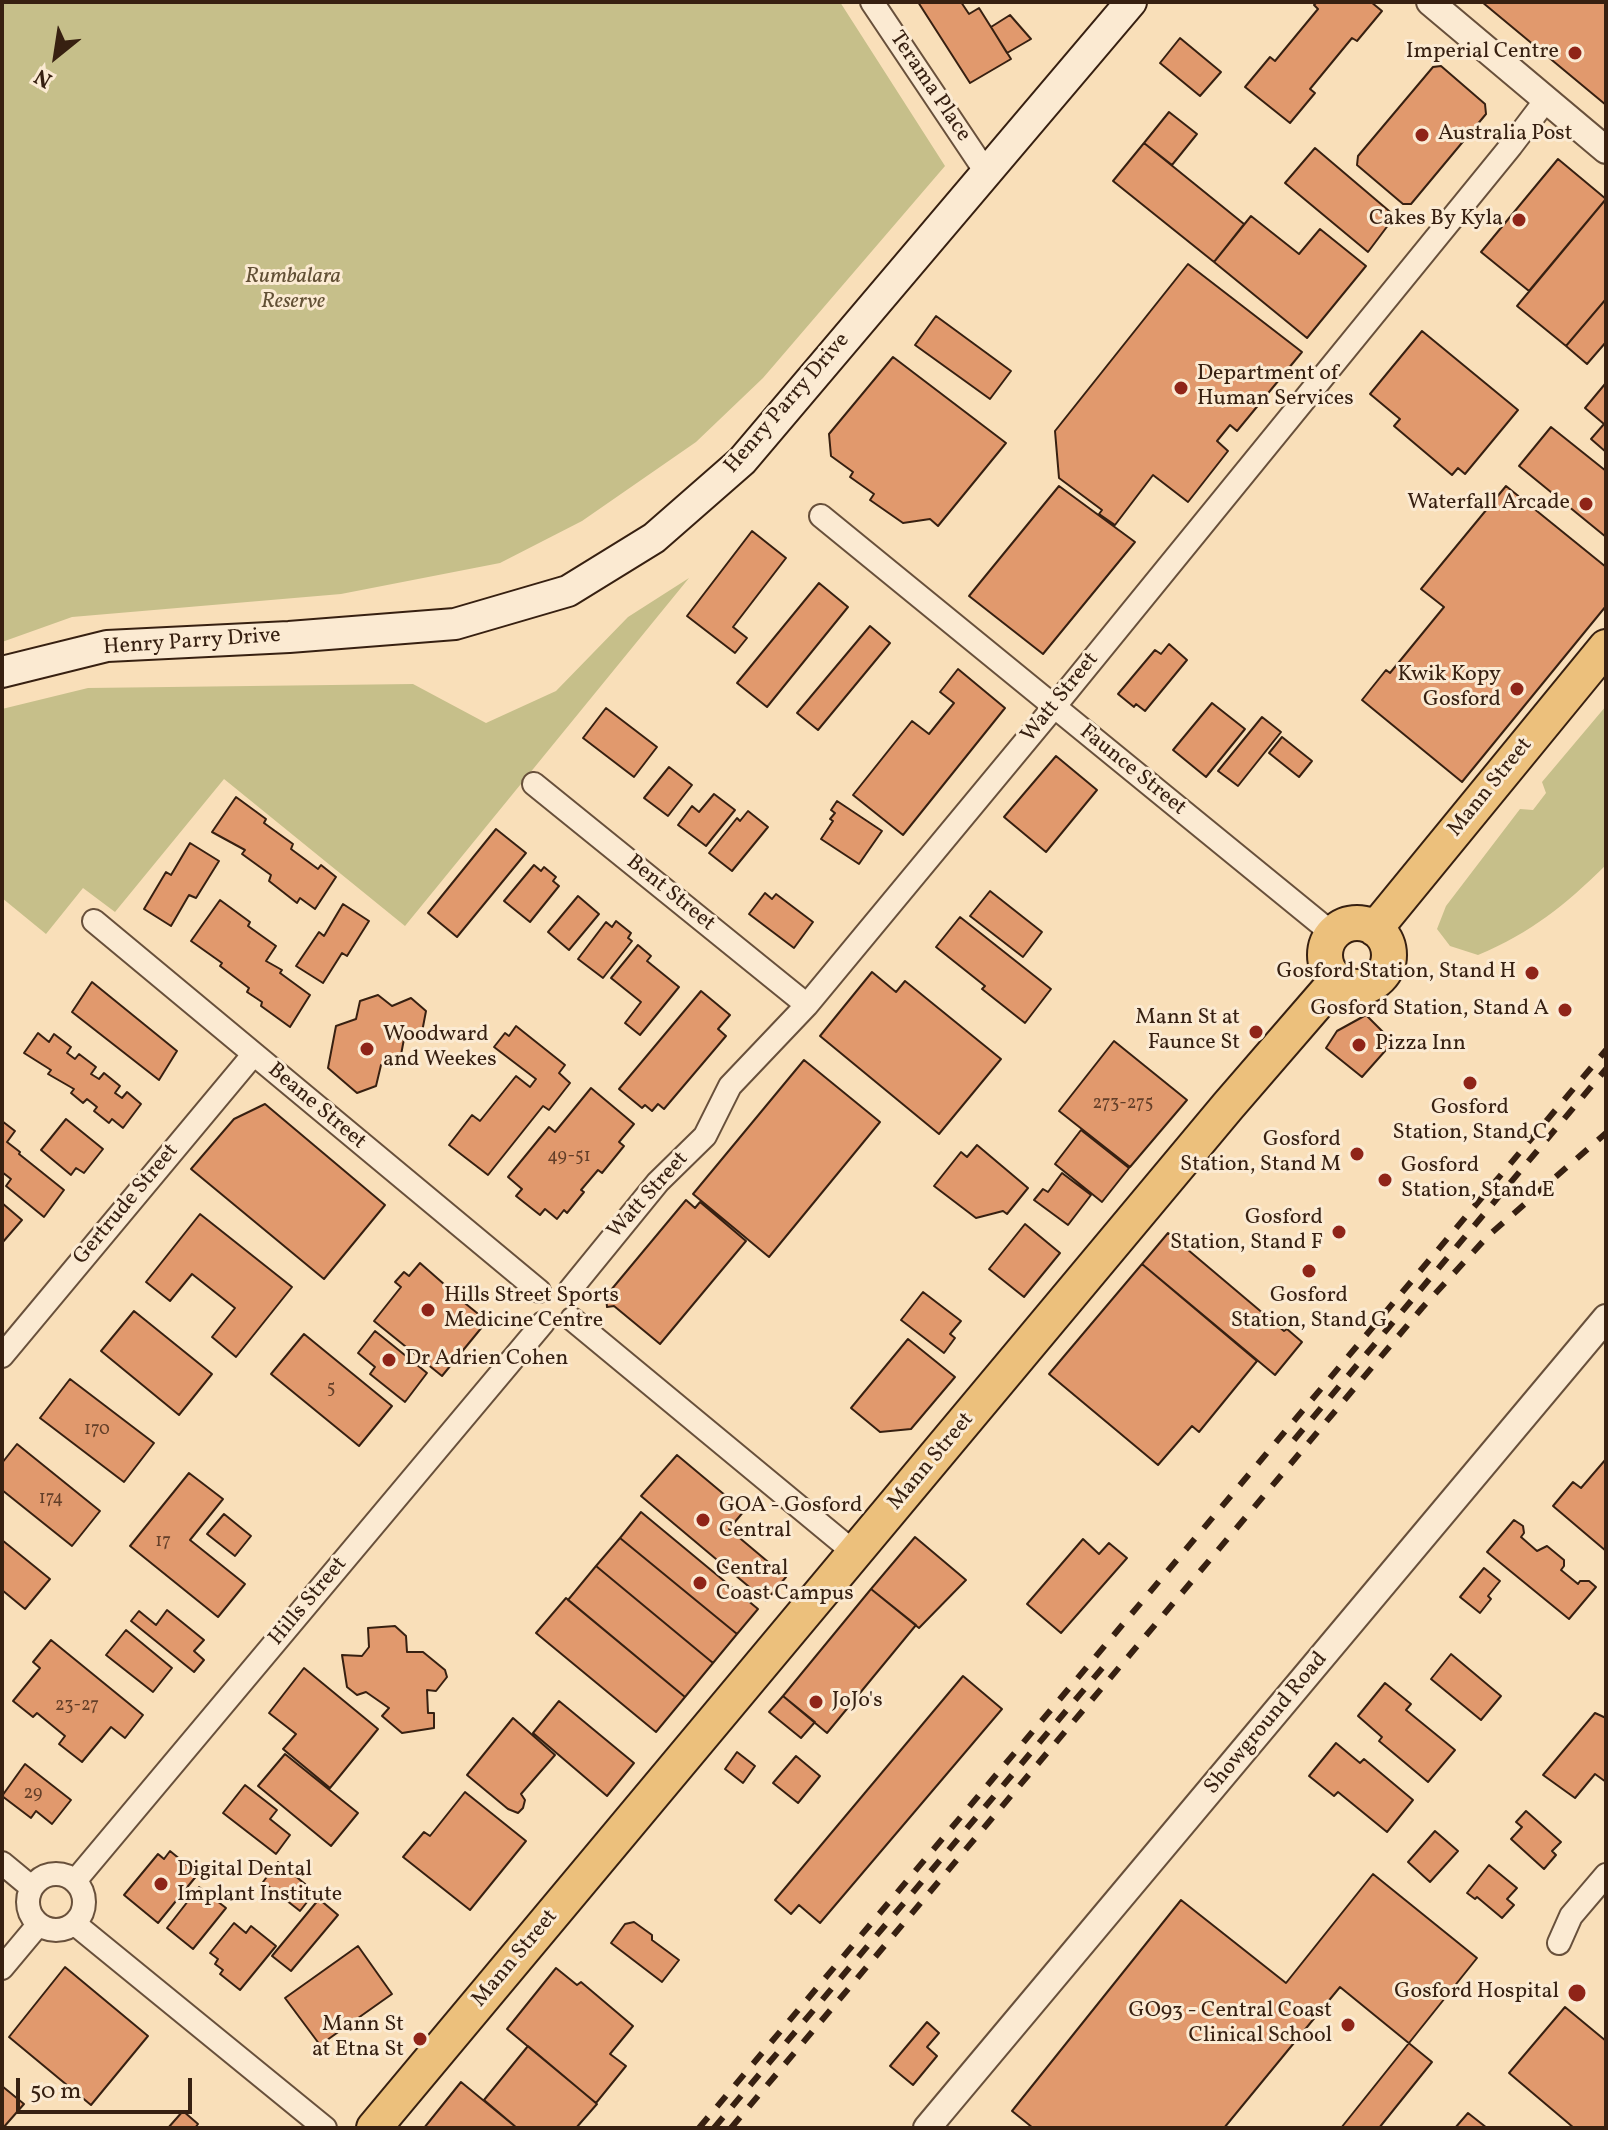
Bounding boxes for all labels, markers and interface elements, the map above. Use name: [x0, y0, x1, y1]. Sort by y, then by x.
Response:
north arrow: [16, 16, 96, 96]
street label: Terama Place: [882, 27, 976, 147]
place label: Imperial Centre: [1406, 40, 1559, 66]
marker: Imperial Centre: [1566, 44, 1584, 62]
text: N: [29, 60, 58, 95]
place label: Australia Post: [1438, 122, 1573, 148]
marker: Australia Post: [1413, 126, 1431, 144]
place label: Cakes By Kyla: [1369, 207, 1503, 233]
marker: Cakes By Kyla: [1510, 211, 1528, 229]
park label: Rumbalara Reserve: [245, 265, 341, 316]
street label: Henry Parry Drive: [720, 328, 856, 480]
place label: Department of Human Services: [1197, 362, 1354, 414]
marker: Department of Human Services: [1172, 379, 1190, 397]
place label: Waterfall Arcade: [1407, 491, 1570, 517]
marker: Waterfall Arcade: [1577, 495, 1595, 513]
street label: Henry Parry Drive: [102, 624, 282, 662]
street label: Watt Street: [1017, 648, 1105, 748]
place label: Kwik Kopy Gosford: [1398, 663, 1501, 714]
marker: Kwik Kopy Gosford: [1508, 680, 1526, 698]
street label: Faunce Street: [1073, 720, 1191, 822]
street label: Mann Street: [1443, 733, 1539, 843]
street label: Bent Street: [620, 850, 720, 938]
place label: Gosford Station, Stand H: [1276, 960, 1516, 986]
marker: Gosford Station, Stand H: [1523, 964, 1541, 982]
place label: Gosford Station, Stand A: [1311, 997, 1549, 1023]
marker: Gosford Station, Stand A: [1556, 1001, 1574, 1019]
place label: Mann St at Faunce St: [1135, 1006, 1240, 1058]
place label: Woodward and Weekes: [383, 1023, 497, 1074]
marker: Mann St at Faunce St: [1247, 1023, 1265, 1041]
place label: Pizza Inn: [1375, 1032, 1466, 1058]
marker: Pizza Inn: [1350, 1036, 1368, 1054]
marker: Woodward and Weekes: [358, 1040, 376, 1058]
street label: Beane Street: [261, 1058, 371, 1156]
marker: Gosford Station, Stand C: [1461, 1074, 1479, 1092]
house number: 273-275: [1093, 1094, 1153, 1116]
place label: Gosford Station, Stand C: [1393, 1096, 1547, 1148]
place label: Gosford Station, Stand M: [1180, 1128, 1341, 1180]
street label: Gertrude Street: [69, 1139, 185, 1271]
marker: Gosford Station, Stand M: [1348, 1145, 1366, 1163]
house number: 49-51: [547, 1147, 591, 1169]
street label: Watt Street: [603, 1147, 695, 1245]
place label: Gosford Station, Stand E: [1401, 1154, 1555, 1206]
marker: Gosford Station, Stand E: [1376, 1171, 1394, 1189]
place label: Gosford Station, Stand F: [1170, 1206, 1323, 1258]
marker: Gosford Station, Stand F: [1330, 1223, 1348, 1241]
marker: Gosford Station, Stand G: [1300, 1262, 1318, 1280]
place label: Hills Street Sports Medicine Centre: [444, 1284, 619, 1336]
place label: Gosford Station, Stand G: [1231, 1284, 1387, 1336]
marker: Hills Street Sports Medicine Centre: [419, 1301, 437, 1319]
place label: Dr Adrien Cohen: [405, 1347, 568, 1373]
marker: Dr Adrien Cohen: [380, 1351, 398, 1369]
house number: 5: [327, 1379, 335, 1401]
street label: Mann Street: [883, 1408, 981, 1516]
house number: 170: [84, 1420, 110, 1442]
house number: 174: [39, 1489, 63, 1511]
place label: GOA - Gosford Central: [719, 1494, 862, 1546]
marker: GOA - Gosford Central: [694, 1511, 712, 1529]
house number: 17: [155, 1532, 171, 1554]
street label: Hills Street: [264, 1552, 354, 1652]
place label: Central Coast Campus: [716, 1557, 854, 1608]
marker: Central Coast Campus: [691, 1574, 709, 1592]
street label: Showground Road: [1200, 1647, 1334, 1801]
place label: JoJo's: [832, 1689, 883, 1715]
marker: JoJo's: [807, 1693, 825, 1711]
house number: 23-27: [55, 1696, 99, 1718]
house number: 29: [24, 1784, 42, 1806]
place label: Digital Dental Implant Institute: [177, 1858, 342, 1910]
marker: Digital Dental Implant Institute: [152, 1875, 170, 1893]
street label: Mann Street: [467, 1905, 565, 2013]
place label: Gosford Hospital: [1394, 1980, 1559, 2006]
marker: Gosford Hospital: [1566, 1982, 1588, 2004]
place label: GO93 - Central Coast Clinical School: [1129, 1999, 1332, 2050]
place label: Mann St at Etna St: [312, 2013, 404, 2064]
marker: GO93 - Central Coast Clinical School: [1339, 2016, 1357, 2034]
marker: Mann St at Etna St: [411, 2030, 429, 2048]
scale bar: [20, 2062, 196, 2112]
text: 50 m: [30, 2075, 82, 2109]

